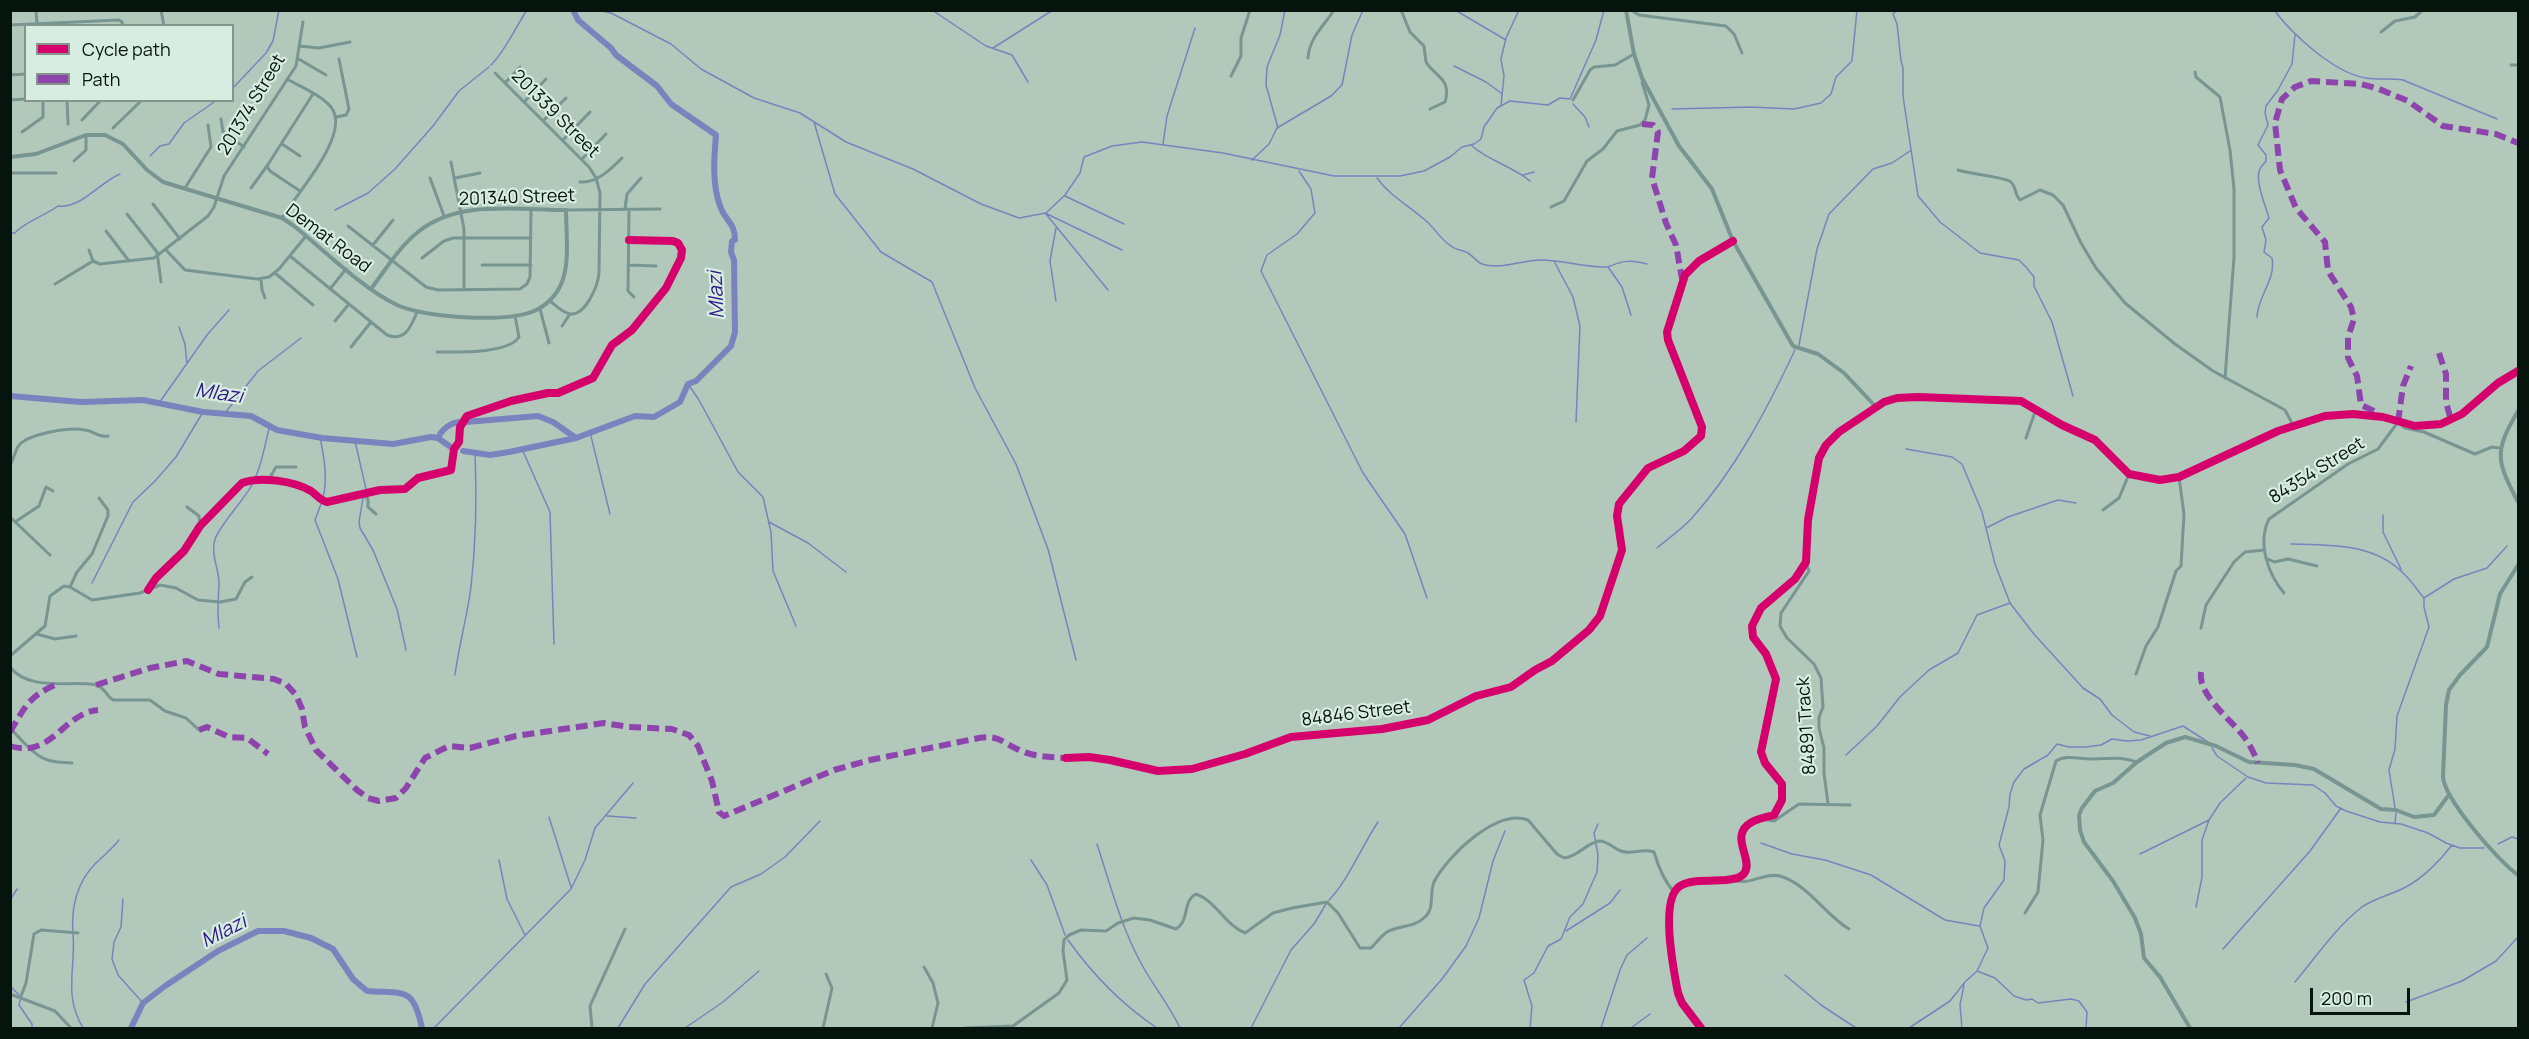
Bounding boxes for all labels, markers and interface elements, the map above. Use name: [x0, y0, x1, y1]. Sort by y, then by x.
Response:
legend: [24, 24, 234, 102]
text: Cycle path: [82, 37, 171, 61]
street label: 201374 Street: [213, 51, 291, 159]
street label: 201339 Street: [506, 65, 604, 163]
text: Path: [82, 67, 120, 91]
street label: 201340 Street: [459, 185, 575, 211]
street label: Demat Road: [281, 200, 375, 278]
water label: Mlazi: [704, 270, 730, 320]
water label: Mlazi: [194, 379, 244, 409]
street label: 84354 Street: [2265, 433, 2369, 509]
street label: 84891 Track: [1793, 676, 1821, 776]
street label: 84846 Street: [1300, 697, 1412, 731]
water label: Mlazi: [197, 910, 251, 954]
scale bar: [2313, 976, 2414, 1014]
text: 200 m: [2321, 986, 2372, 1010]

